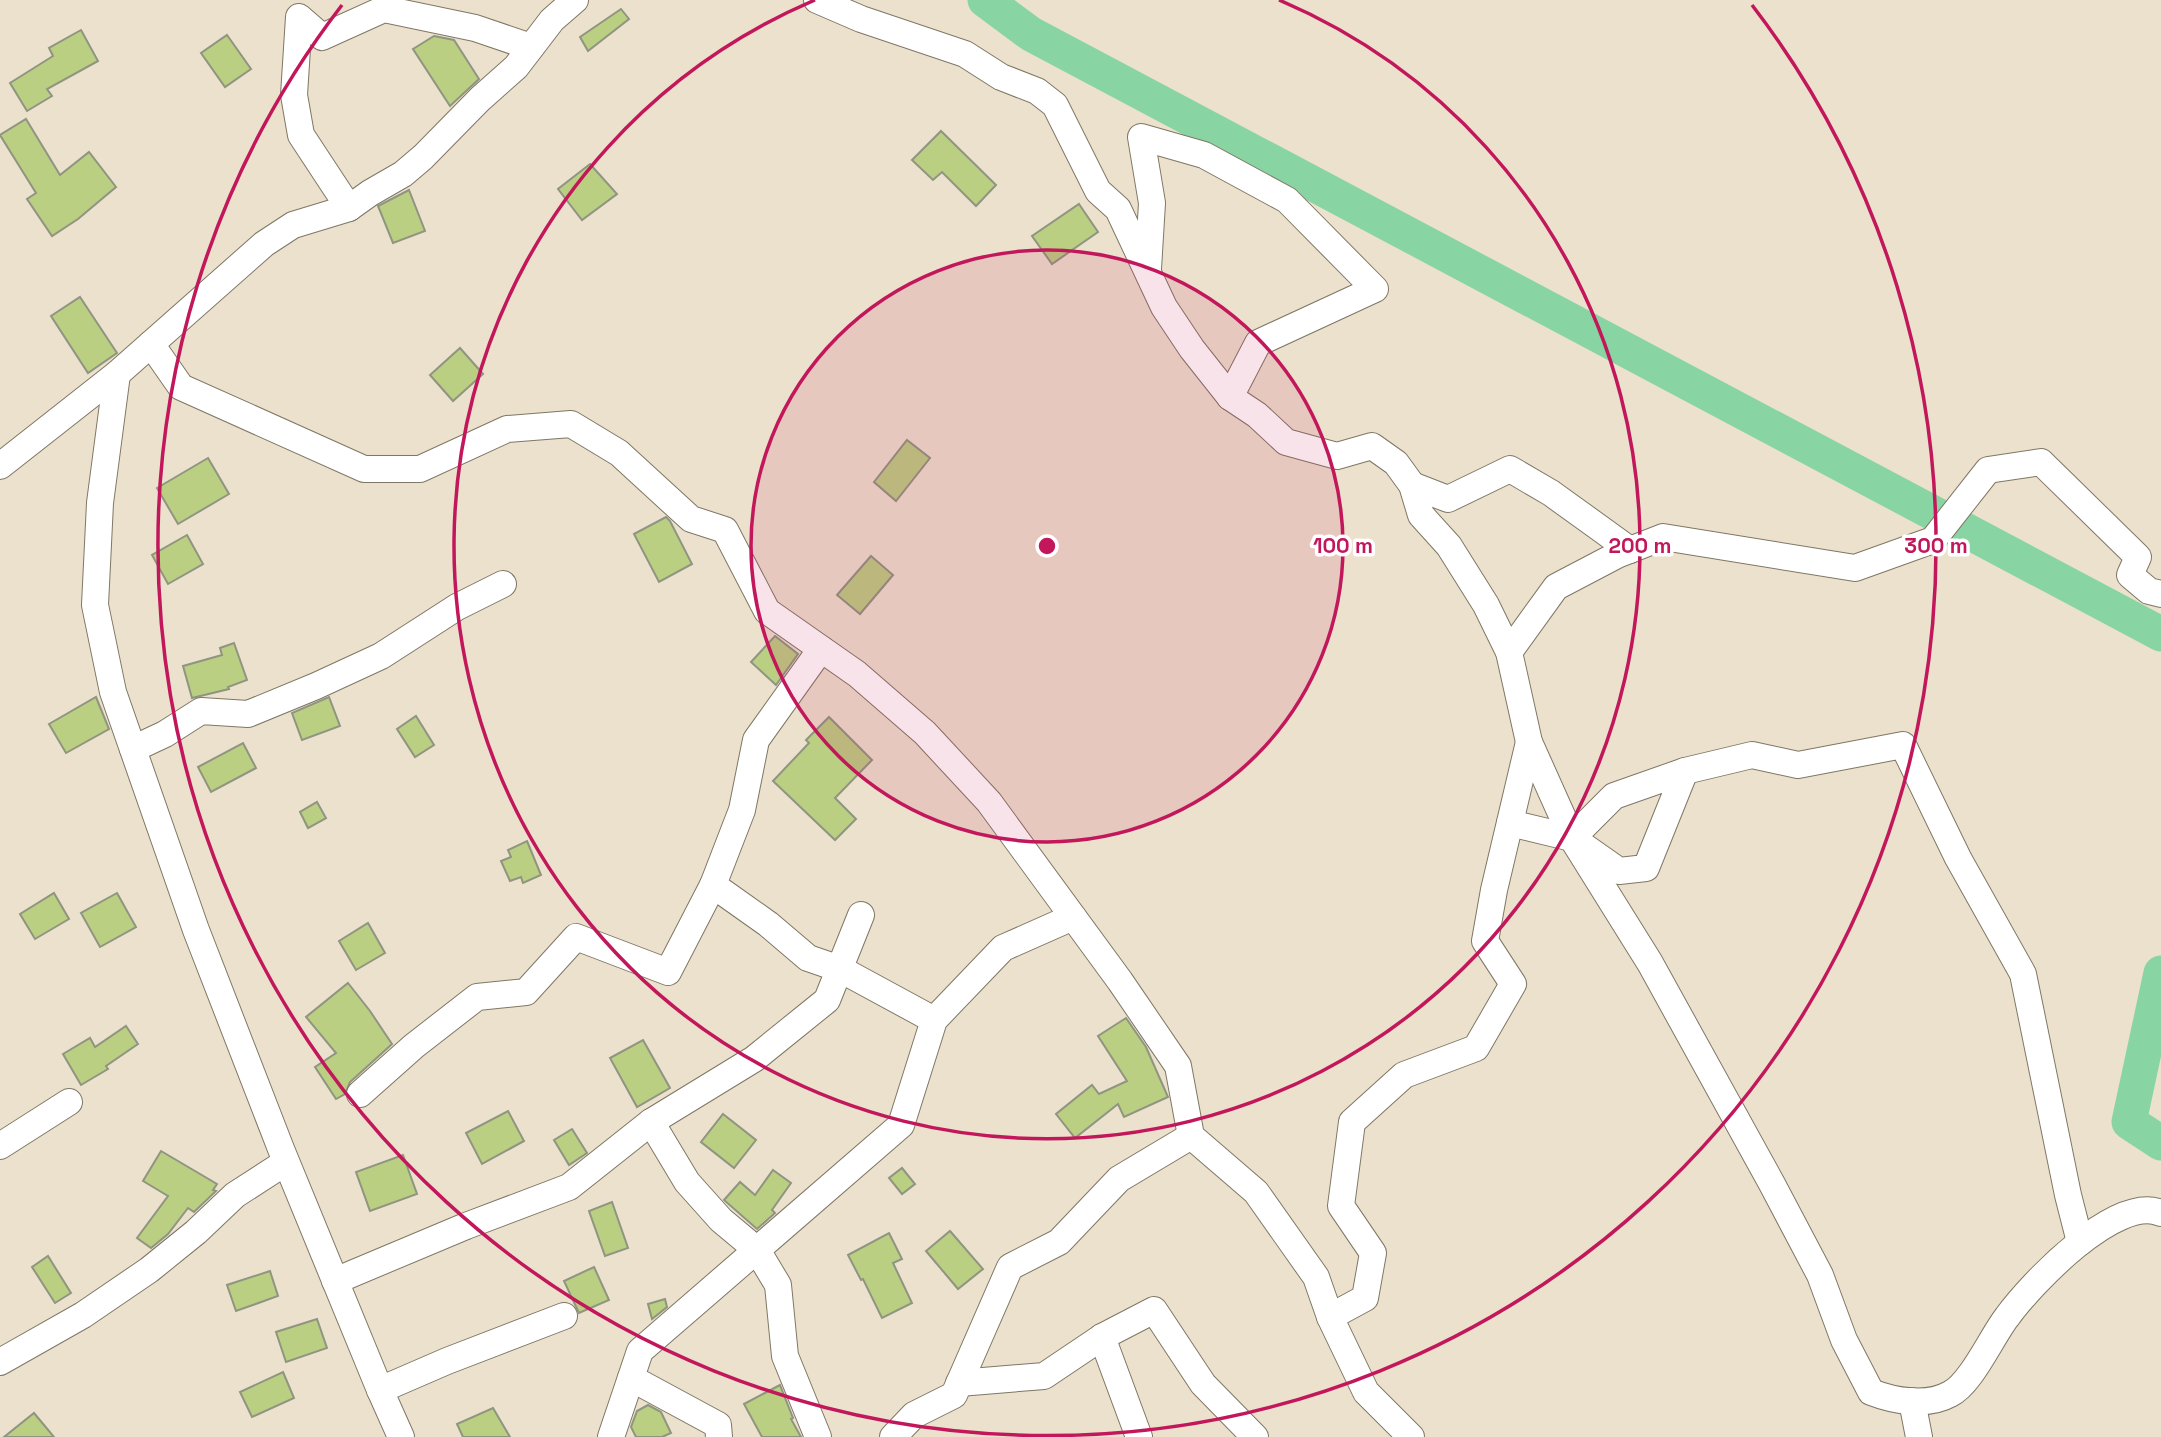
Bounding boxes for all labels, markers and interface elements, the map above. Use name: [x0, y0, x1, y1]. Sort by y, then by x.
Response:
text: 100 m: [1313, 532, 1373, 559]
text: 200 m: [1609, 532, 1671, 559]
text: 300 m: [1904, 532, 1968, 559]
centre of rings: [1035, 534, 1059, 558]

